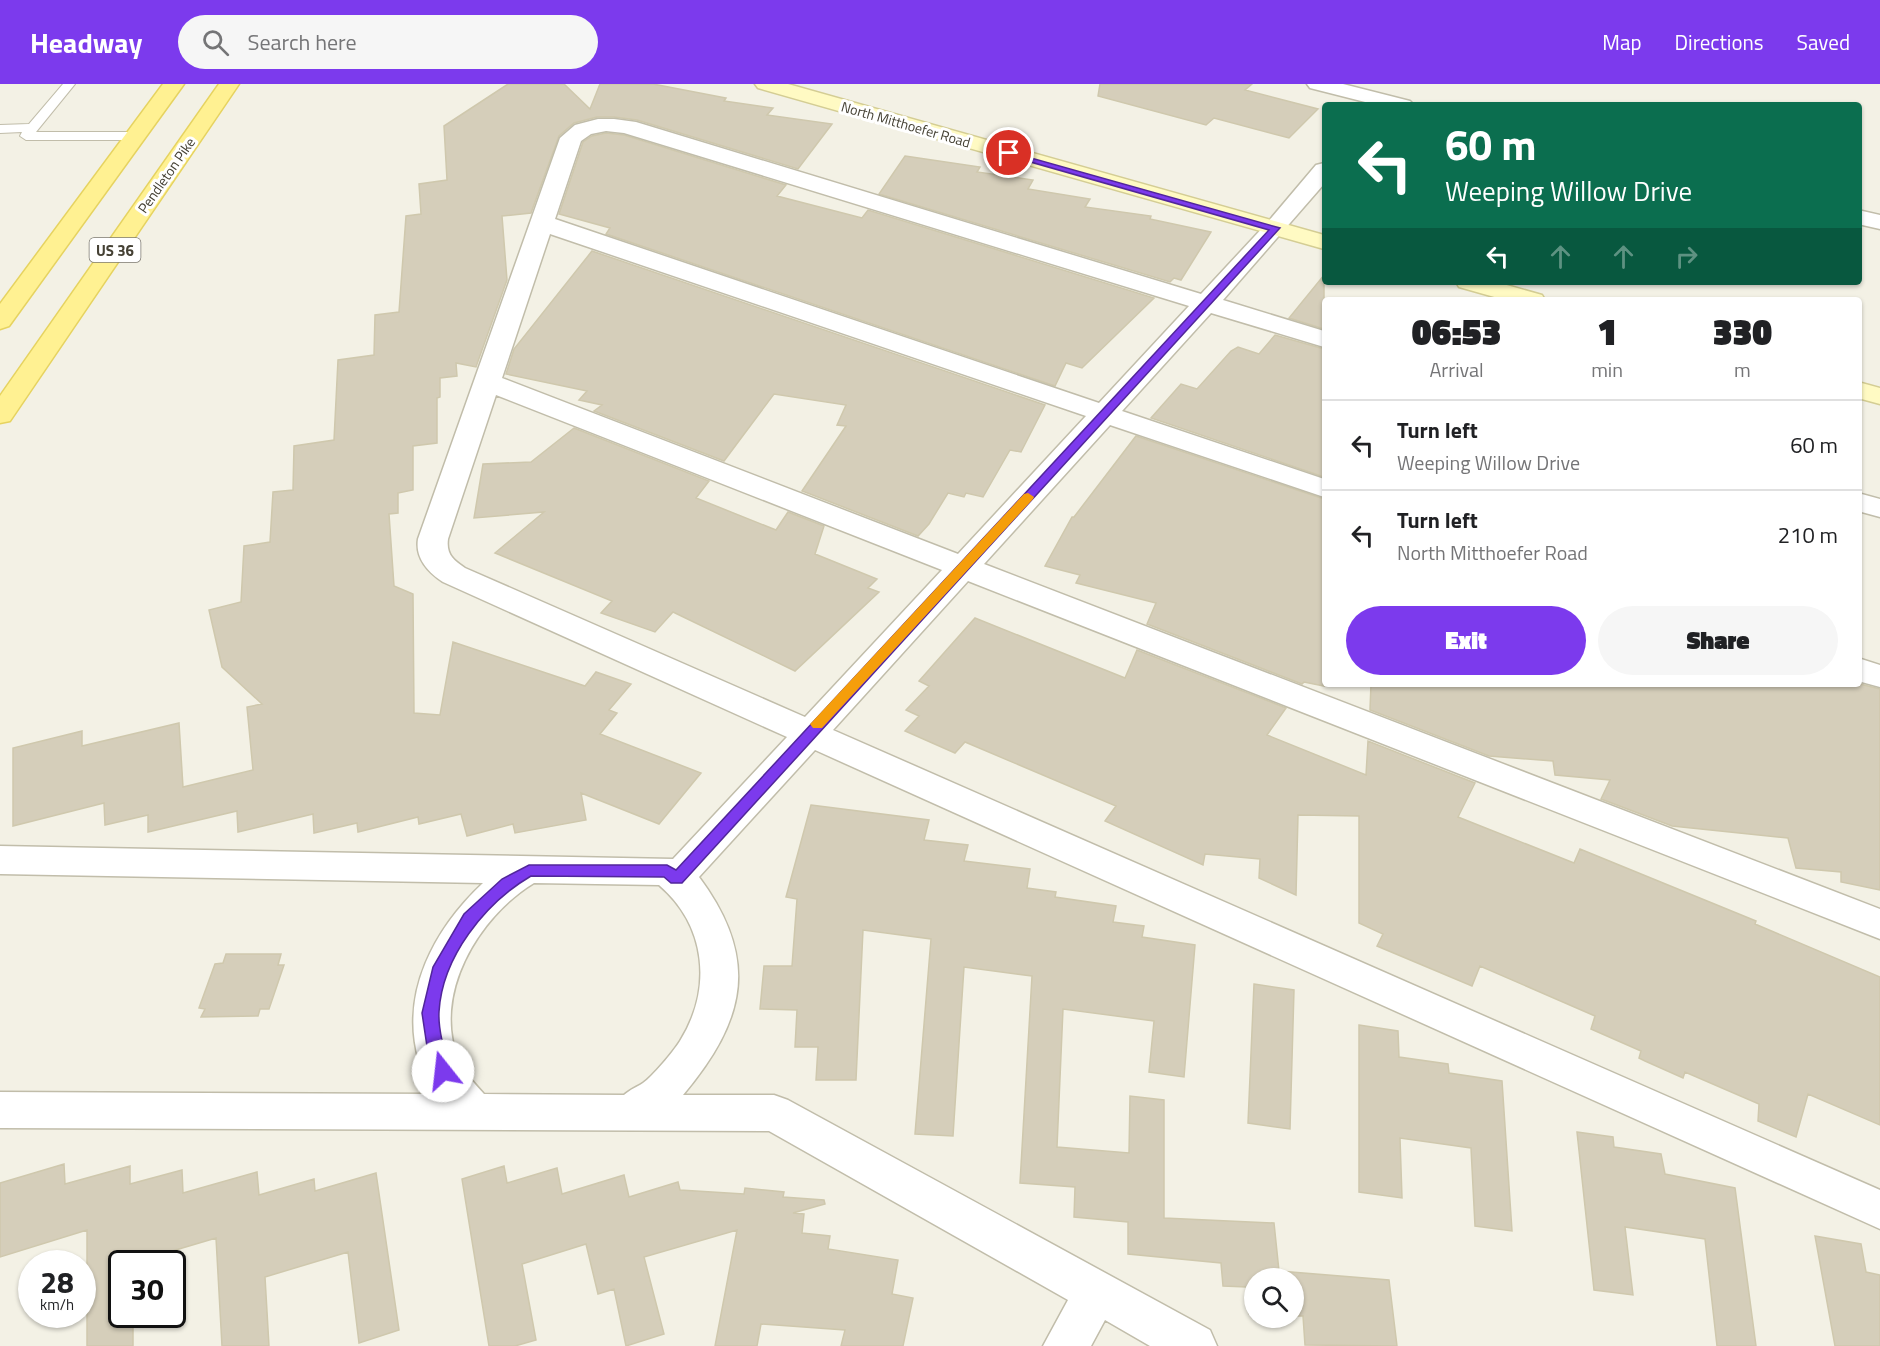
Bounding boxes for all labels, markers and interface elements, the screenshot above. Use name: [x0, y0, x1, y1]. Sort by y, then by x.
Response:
search box: [178, 15, 598, 69]
text: Headway: [30, 21, 142, 64]
text: Search here: [247, 25, 357, 59]
icon: search: [199, 26, 232, 59]
text: Map: [1602, 26, 1642, 58]
text: Directions: [1675, 26, 1764, 58]
text: Saved: [1797, 26, 1850, 58]
street label: North Mitthoefer Road: [839, 95, 973, 153]
text: 60 m: [1445, 112, 1537, 176]
icon: left: [1346, 126, 1424, 204]
pin: [983, 127, 1034, 178]
street label: Pendleton Pike: [132, 133, 200, 217]
icon: arrive: [992, 136, 1025, 169]
text: Weeping Willow Drive: [1445, 170, 1692, 211]
road number: US 36: [90, 238, 140, 262]
icon: left: [1481, 240, 1514, 273]
icon: ahead: [1544, 240, 1577, 273]
icon: ahead: [1607, 240, 1640, 273]
icon: right: [1670, 240, 1703, 273]
text: 06:53: [1412, 304, 1501, 359]
text: 1: [1597, 304, 1617, 359]
text: 330: [1713, 304, 1772, 359]
text: Arrival: [1429, 354, 1484, 385]
text: min: [1591, 354, 1623, 385]
text: m: [1734, 354, 1751, 385]
text: Turn left: [1397, 413, 1478, 447]
text: 60 m: [1790, 428, 1838, 462]
icon: left: [1346, 429, 1379, 462]
text: Weeping Willow Drive: [1397, 447, 1580, 478]
text: Turn left: [1397, 503, 1478, 537]
text: 210 m: [1778, 518, 1838, 552]
icon: left: [1346, 519, 1379, 552]
text: North Mitthoefer Road: [1397, 537, 1588, 568]
button: Exit: [1346, 606, 1586, 675]
button: Share: [1598, 606, 1838, 675]
position arrow: [411, 1039, 475, 1103]
speed limit sign: 30: [108, 1250, 186, 1328]
text: 28: [40, 1259, 74, 1305]
map controls: [1244, 1268, 1304, 1328]
button: search: [1244, 1268, 1304, 1328]
text: km/h: [40, 1293, 74, 1316]

